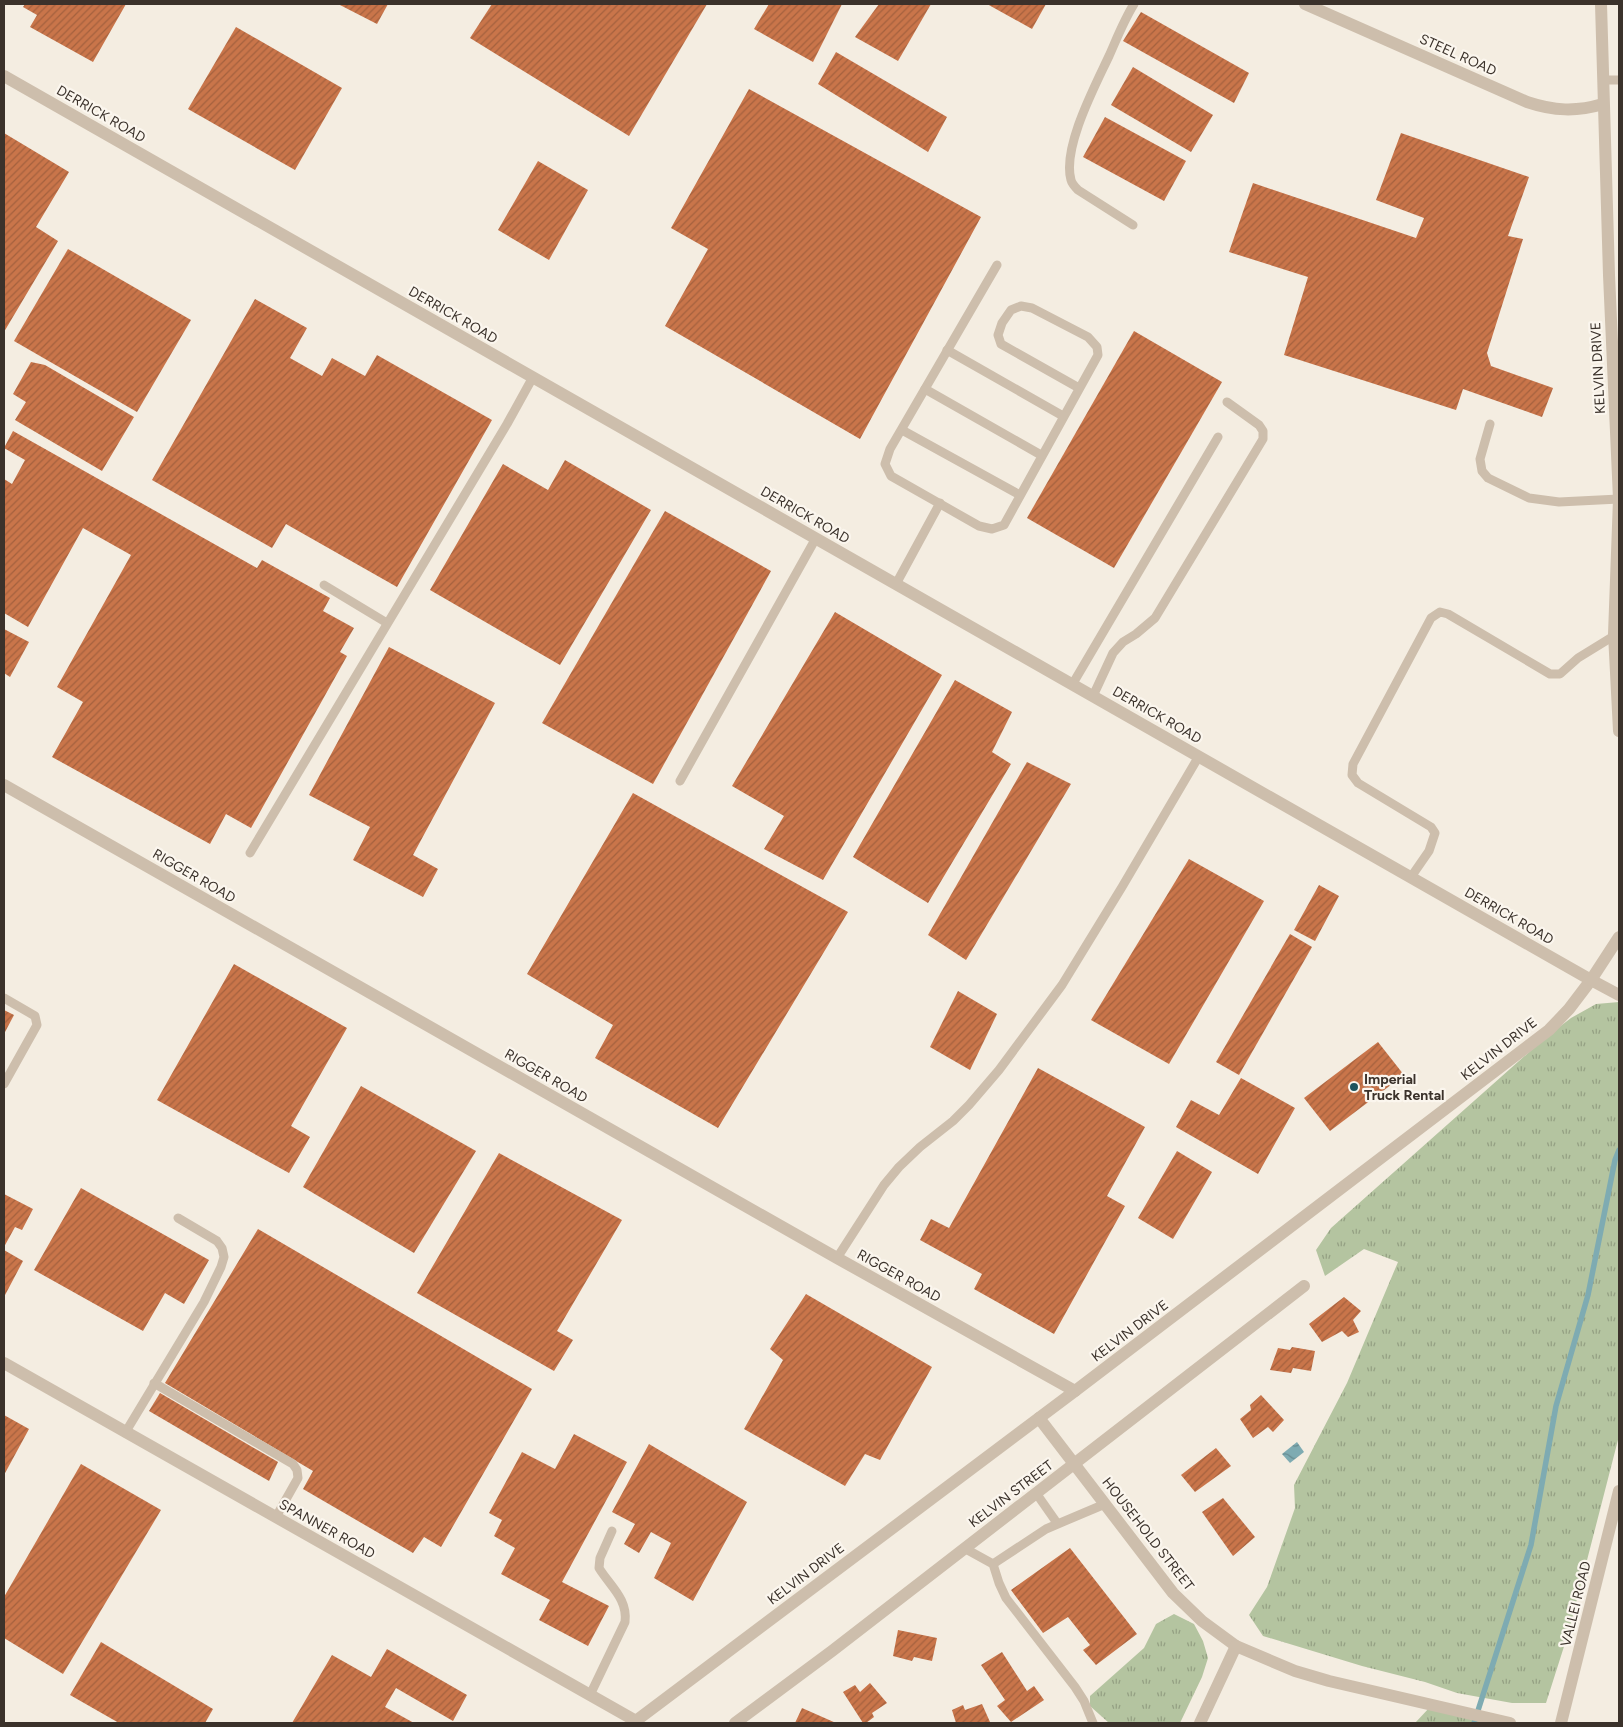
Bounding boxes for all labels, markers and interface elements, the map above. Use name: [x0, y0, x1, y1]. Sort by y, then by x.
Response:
street label: STEEL ROAD: [1417, 30, 1499, 80]
street label: DERRICK ROAD: [53, 82, 149, 146]
street label: DERRICK ROAD: [405, 283, 501, 347]
street label: KELVIN DRIVE: [1587, 322, 1609, 414]
street label: DERRICK ROAD: [757, 483, 853, 547]
street label: DERRICK ROAD: [1109, 683, 1205, 747]
street label: RIGGER ROAD: [149, 845, 239, 907]
street label: DERRICK ROAD: [1461, 884, 1557, 948]
street label: KELVIN DRIVE: [1457, 1014, 1541, 1084]
street label: RIGGER ROAD: [501, 1045, 591, 1107]
place label: Imperial Truck Rental: [1364, 1071, 1445, 1104]
marker: Imperial Truck Rental: [1348, 1081, 1360, 1093]
street label: RIGGER ROAD: [854, 1246, 944, 1306]
street label: KELVIN DRIVE: [1088, 1297, 1172, 1365]
street label: KELVIN STREET: [965, 1457, 1057, 1531]
street label: HOUSEHOLD STREET: [1098, 1474, 1198, 1594]
street label: SPANNER ROAD: [276, 1496, 378, 1562]
street label: KELVIN DRIVE: [764, 1540, 848, 1608]
street label: VALLEI ROAD: [1557, 1560, 1595, 1648]

